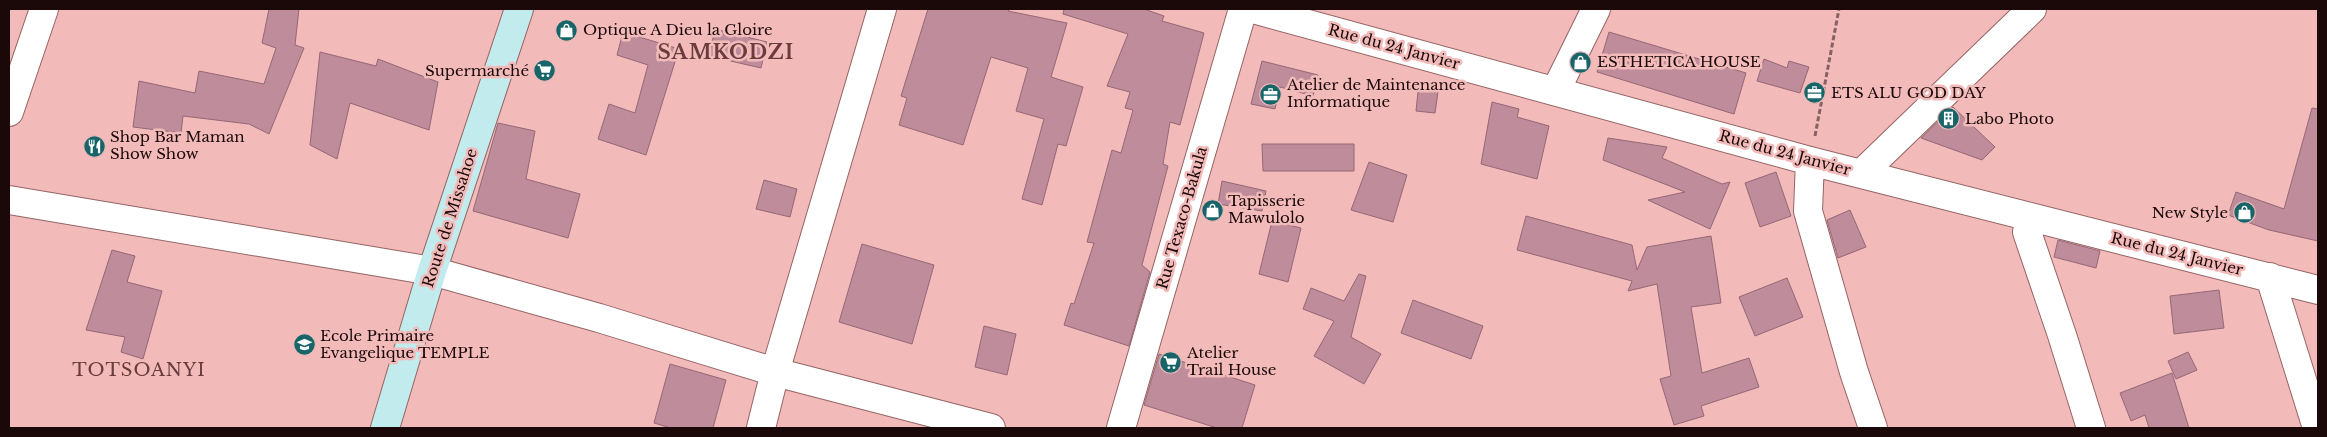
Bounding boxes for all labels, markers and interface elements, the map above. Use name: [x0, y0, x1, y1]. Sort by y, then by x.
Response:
shop icon: Optique A Dieu la Gloire: [555, 18, 579, 42]
place label: Optique A Dieu la Gloire: [583, 20, 773, 39]
street label: Rue du 24 Janvier: [1326, 20, 1463, 73]
district label: SAMKODZI: [658, 40, 794, 64]
shop icon: ESTHETICA HOUSE: [1569, 50, 1593, 74]
place label: ESTHETICA HOUSE: [1597, 52, 1761, 71]
supermarket icon: Supermarché: [533, 59, 557, 83]
place label: Supermarché: [425, 61, 529, 80]
place label: Atelier de Maintenance Informatique: [1286, 75, 1465, 111]
office icon: ETS ALU GOD DAY: [1803, 81, 1827, 105]
office icon: Atelier de Maintenance Informatique: [1259, 82, 1283, 106]
place label: ETS ALU GOD DAY: [1831, 83, 1987, 102]
building icon: Labo Photo: [1937, 107, 1961, 131]
place label: Labo Photo: [1965, 109, 2054, 128]
street label: Rue du 24 Janvier: [1717, 126, 1854, 179]
place label: Shop Bar Maman Show Show: [110, 127, 245, 163]
restaurant icon: Shop Bar Maman Show Show: [82, 134, 106, 158]
street label: Rue Texaco-Bakula: [1152, 144, 1211, 291]
street label: Route de Missahoe: [418, 146, 481, 290]
place label: Tapisserie Mawulolo: [1228, 191, 1305, 227]
shop icon: Tapisserie Mawulolo: [1200, 198, 1224, 222]
shop icon: New Style: [2232, 201, 2256, 225]
place label: New Style: [2152, 203, 2228, 222]
street label: Rue du 24 Janvier: [2109, 228, 2246, 279]
place label: Ecole Primaire Evangelique TEMPLE: [320, 326, 490, 362]
school or university icon: Ecole Primaire Evangelique TEMPLE: [292, 333, 316, 357]
place label: Atelier Trail House: [1186, 343, 1276, 379]
supermarket icon: Atelier Trail House: [1159, 350, 1183, 374]
district label: TOTSOANYI: [72, 359, 206, 381]

